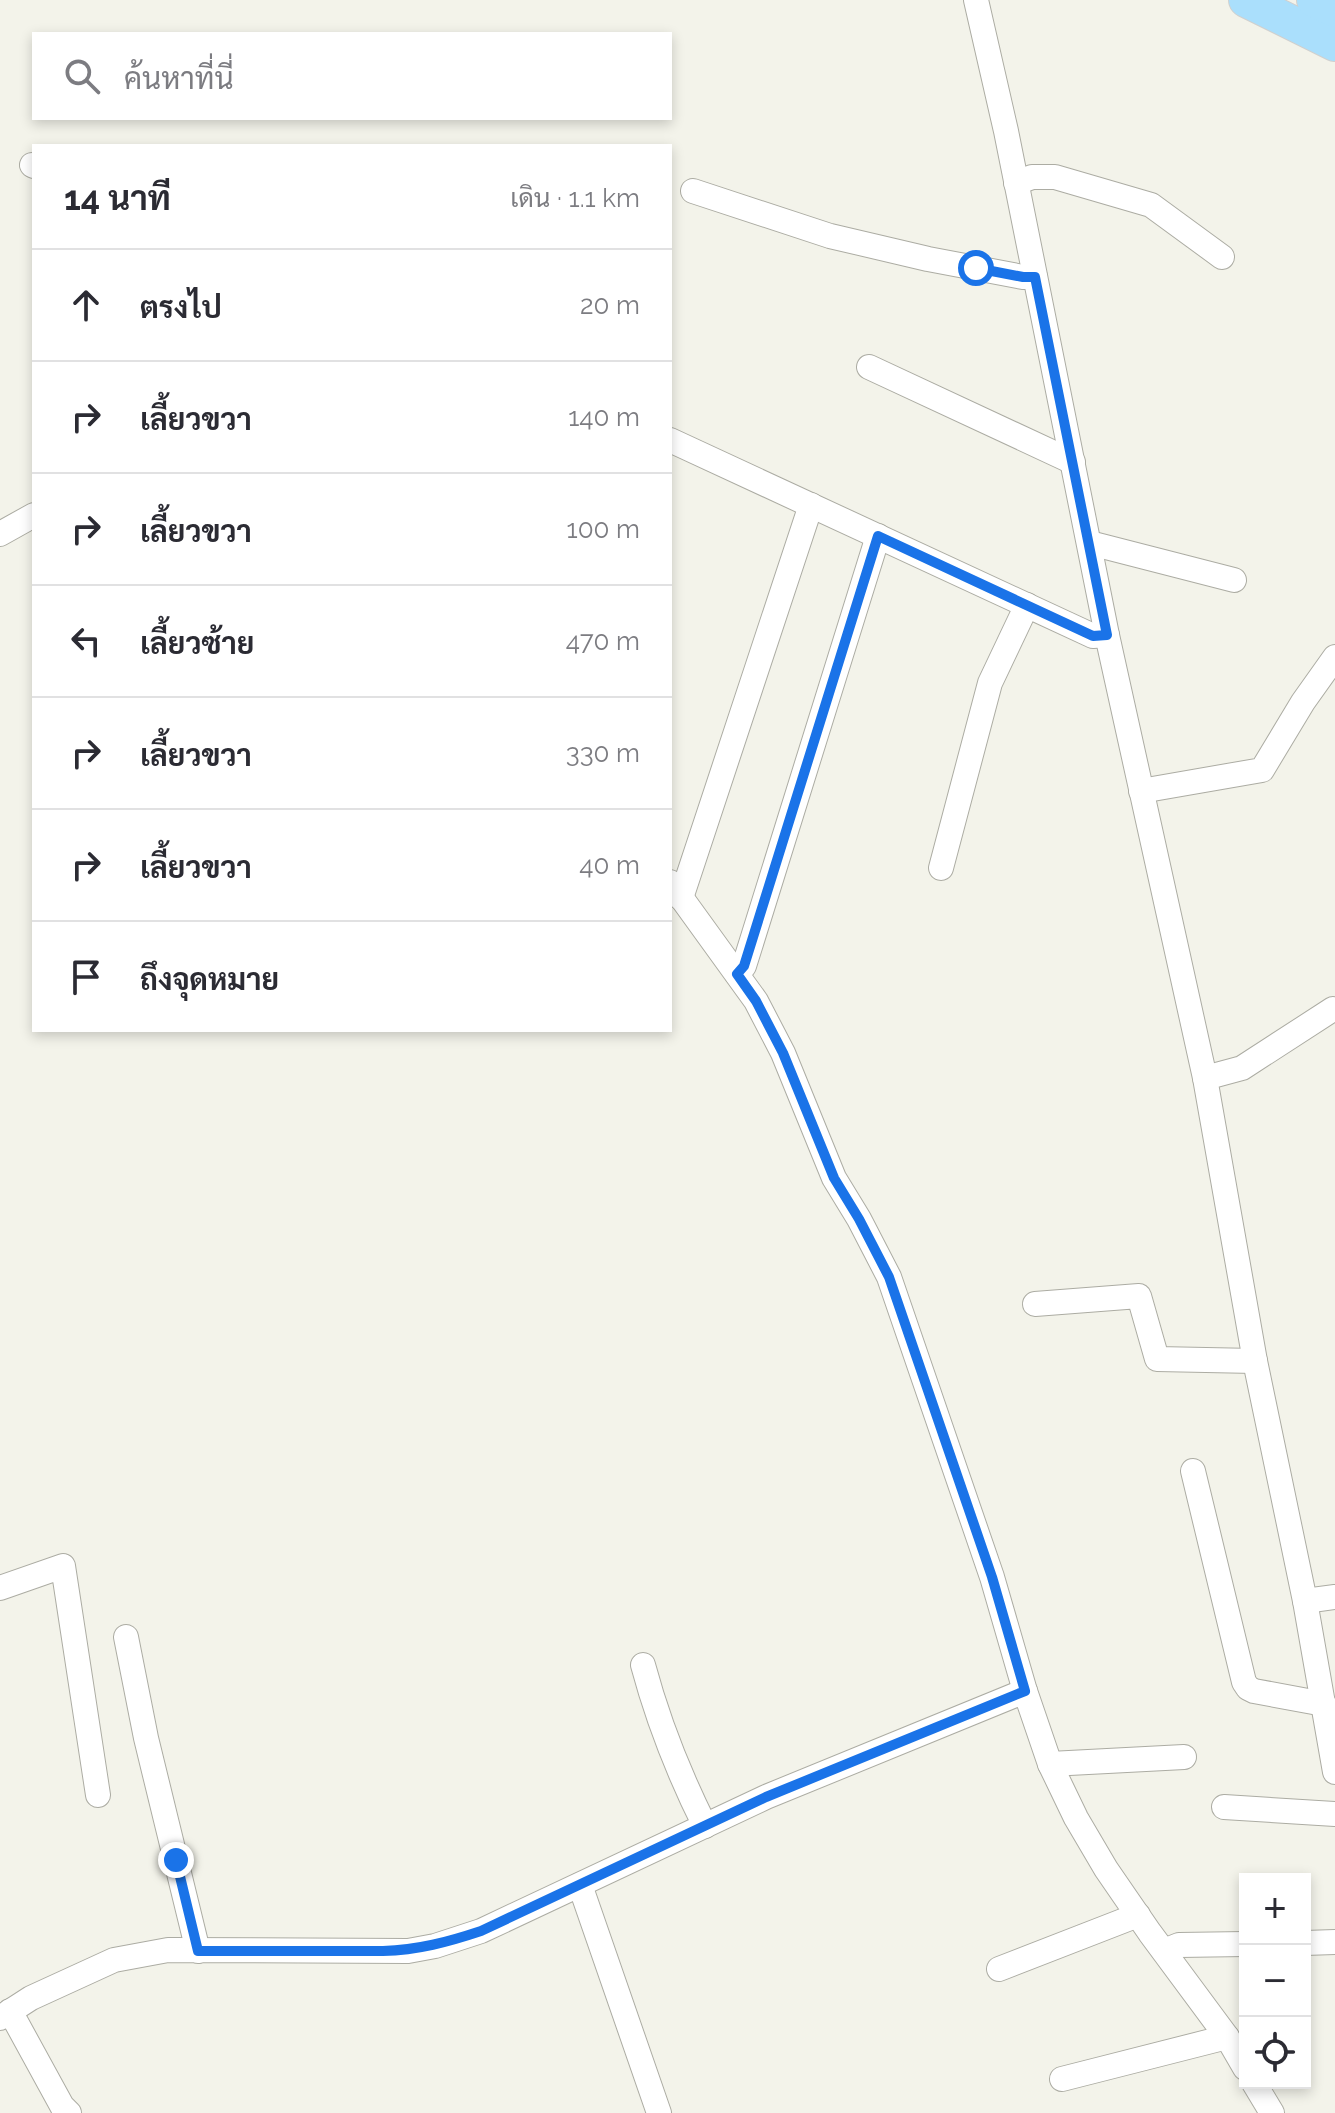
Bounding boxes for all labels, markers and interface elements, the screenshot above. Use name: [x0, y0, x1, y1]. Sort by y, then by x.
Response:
search box: [32, 32, 672, 120]
icon: search: [60, 54, 104, 98]
text: ค้นหาที่นี่: [124, 61, 234, 96]
text: 14 นาที: [64, 178, 171, 218]
text: เดิน · 1.1 km: [510, 183, 640, 213]
route start: [958, 250, 994, 286]
icon: ahead: [64, 283, 108, 327]
text: ตรงไป: [140, 290, 222, 325]
text: 20 m: [580, 290, 640, 320]
icon: right: [64, 395, 108, 439]
text: เลี้ยวขวา: [140, 402, 252, 437]
text: 140 m: [568, 402, 640, 432]
icon: right: [64, 507, 108, 551]
text: เลี้ยวขวา: [140, 514, 252, 549]
text: 100 m: [567, 514, 640, 544]
icon: left: [64, 619, 108, 663]
text: เลี้ยวซ้าย: [140, 626, 254, 661]
text: 470 m: [566, 626, 640, 656]
icon: right: [64, 731, 108, 775]
text: เลี้ยวขวา: [140, 738, 252, 773]
text: 330 m: [566, 738, 640, 768]
icon: right: [64, 843, 108, 887]
text: เลี้ยวขวา: [140, 850, 252, 885]
text: 40 m: [579, 850, 640, 880]
icon: arrive: [64, 955, 108, 999]
text: ถึงจุดหมาย: [140, 962, 279, 997]
route end: [158, 1842, 194, 1878]
map controls: [1239, 1873, 1311, 2089]
button: +: [1239, 1873, 1311, 1945]
button: −: [1239, 1945, 1311, 2017]
button: locate: [1239, 2017, 1311, 2089]

